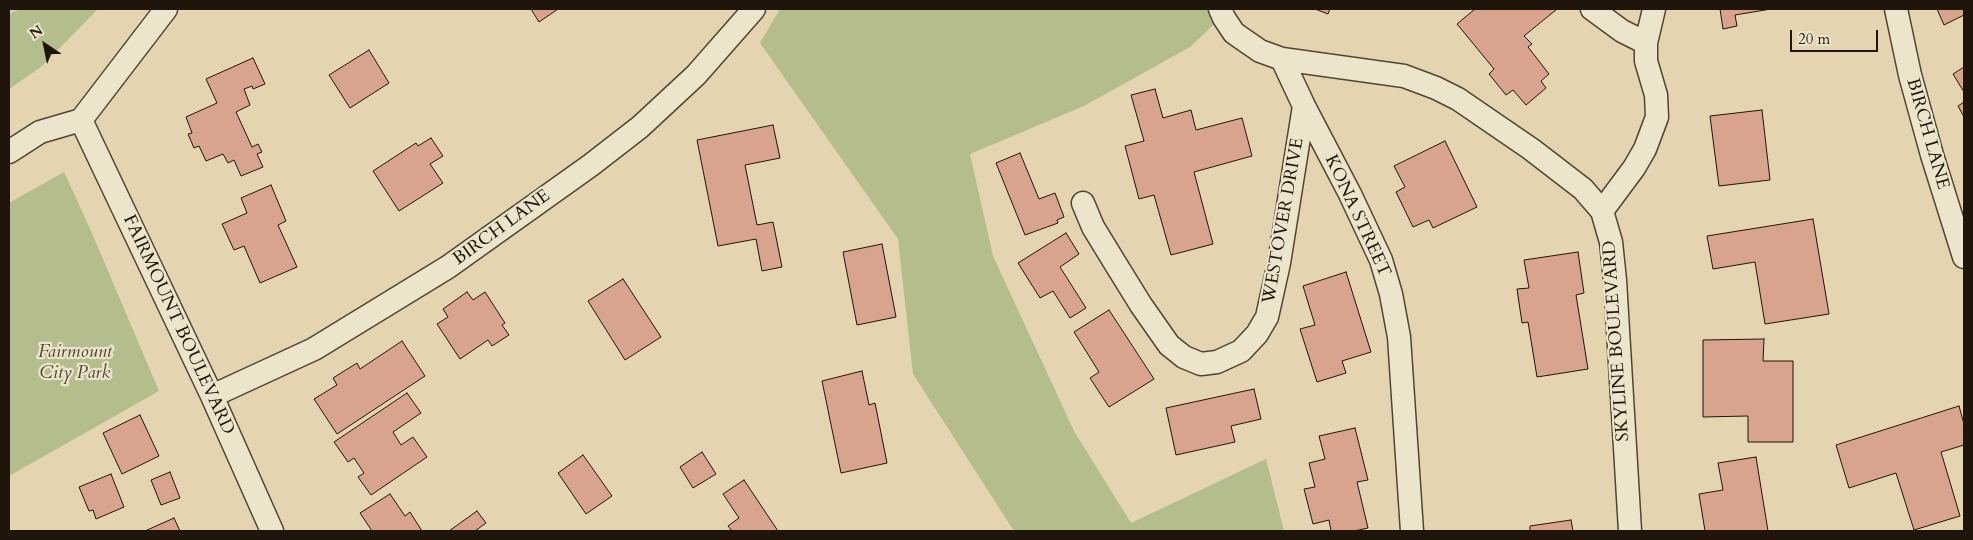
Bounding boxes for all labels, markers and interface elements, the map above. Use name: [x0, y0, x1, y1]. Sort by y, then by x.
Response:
north arrow: [20, 20, 70, 70]
scale bar: [1793, 20, 1880, 52]
text: N: [26, 21, 47, 43]
text: 20 m: [1798, 29, 1830, 49]
street label: BIRCH LANE: [1901, 76, 1953, 192]
street label: WESTOVER DRIVE: [1259, 136, 1309, 306]
street label: KONA STREET: [1319, 152, 1395, 280]
street label: BIRCH LANE: [449, 186, 555, 270]
street label: FAIRMOUNT BOULEVARD: [118, 212, 238, 438]
street label: SKYLINE BOULEVARD: [1599, 240, 1635, 442]
park label: Fairmount City Park: [38, 342, 112, 384]

